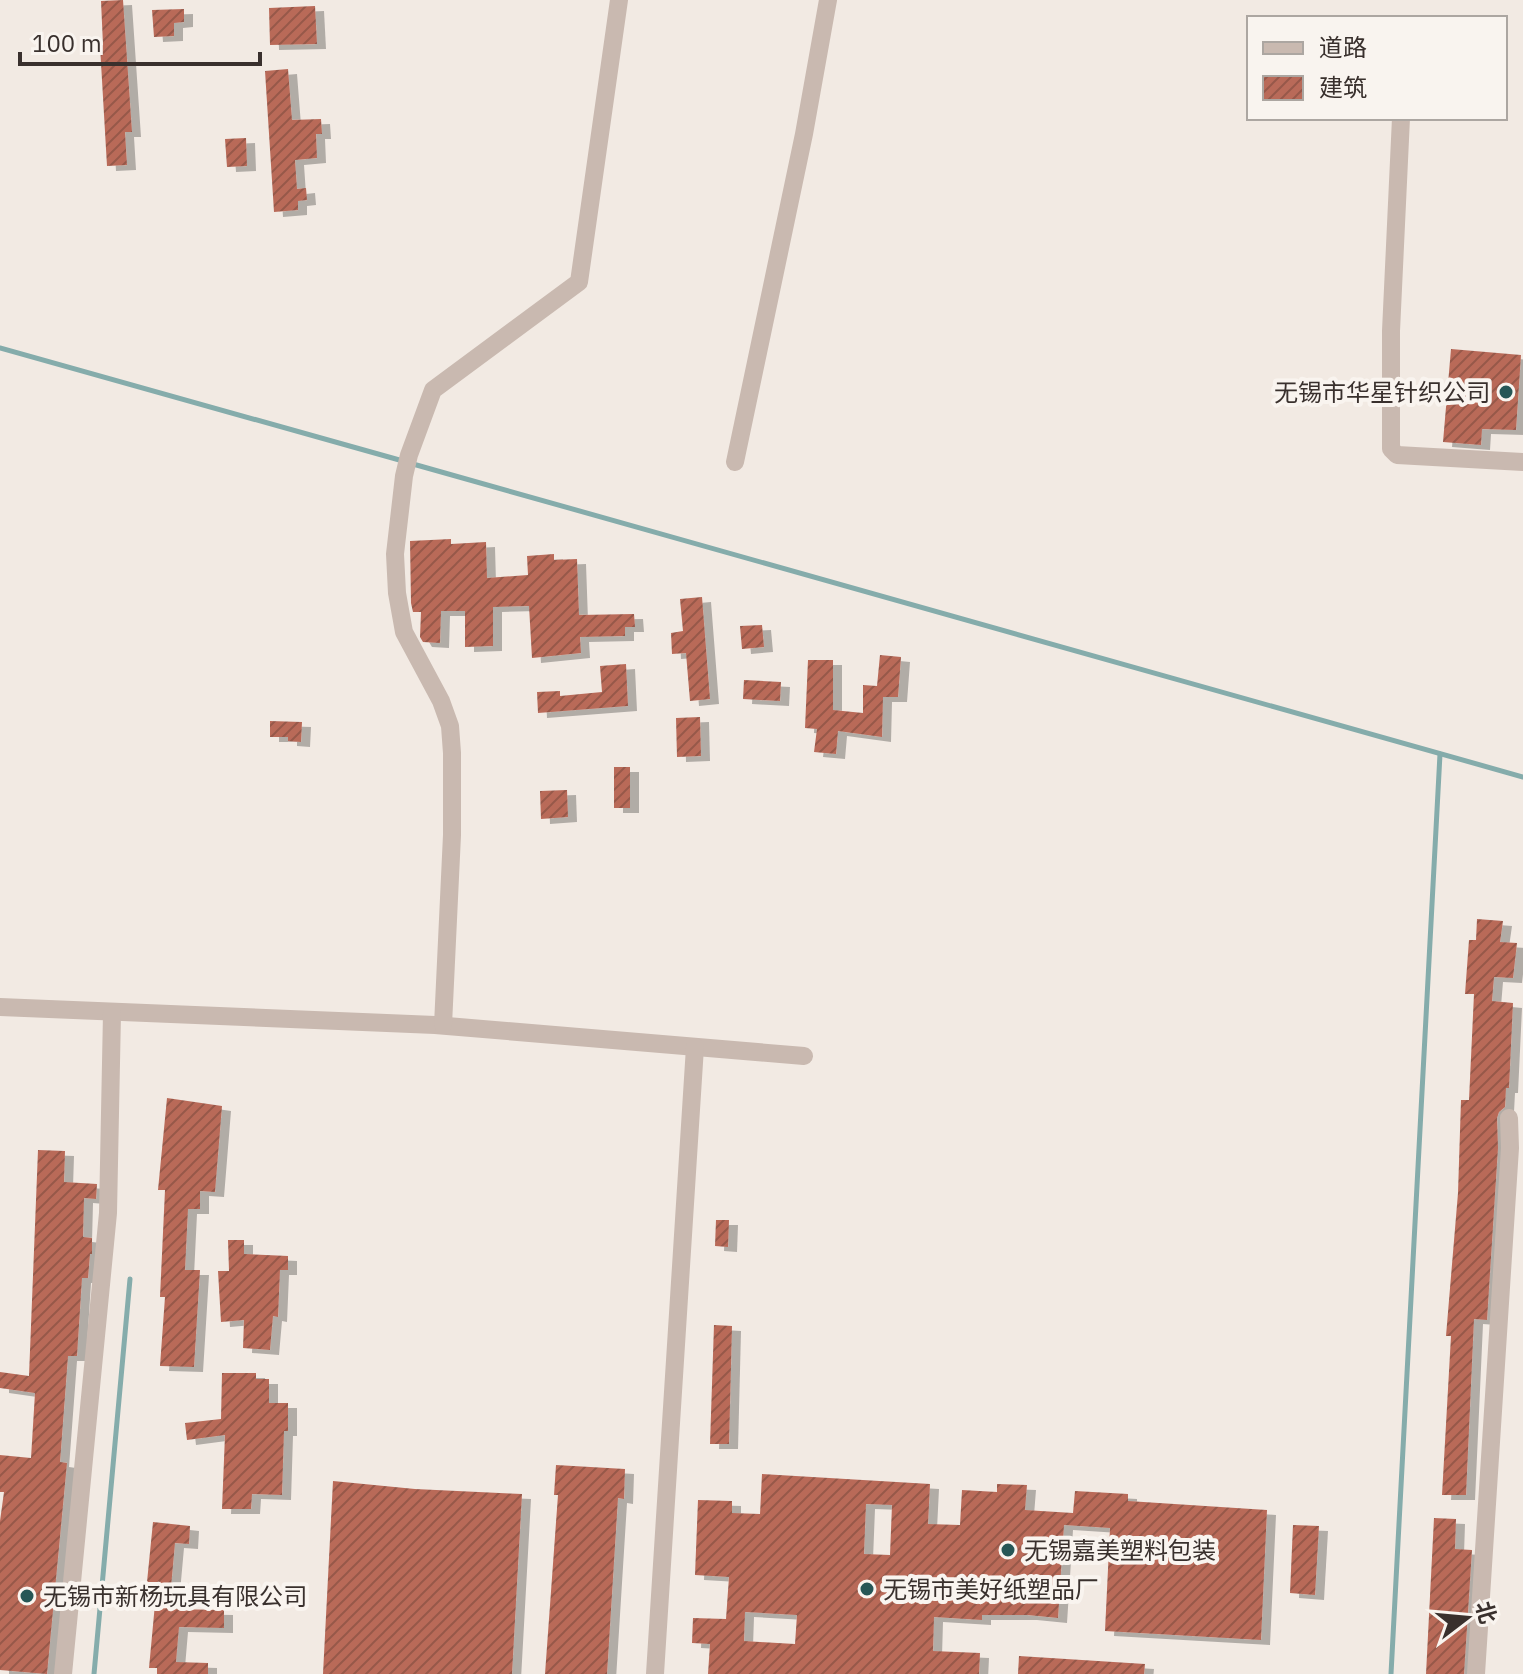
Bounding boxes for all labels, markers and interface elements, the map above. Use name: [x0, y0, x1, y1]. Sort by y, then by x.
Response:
scale bar: [20, 16, 260, 66]
legend: [1247, 16, 1507, 120]
text: 100 m: [32, 27, 102, 59]
text: 道路: [1319, 31, 1367, 63]
text: 建筑: [1319, 71, 1367, 103]
place label: 无锡市华星针织公司: [1274, 376, 1490, 408]
marker: 无锡市华星针织公司: [1497, 383, 1515, 401]
place label: 无锡嘉美塑料包装: [1024, 1534, 1216, 1566]
marker: 无锡嘉美塑料包装: [999, 1541, 1017, 1559]
place label: 无锡市美好纸塑品厂: [883, 1573, 1099, 1605]
north arrow: [1427, 1578, 1507, 1658]
place label: 无锡市新杨玩具有限公司: [43, 1580, 307, 1612]
marker: 无锡市美好纸塑品厂: [858, 1580, 876, 1598]
marker: 无锡市新杨玩具有限公司: [18, 1587, 36, 1605]
text: 北: [1470, 1598, 1504, 1627]

